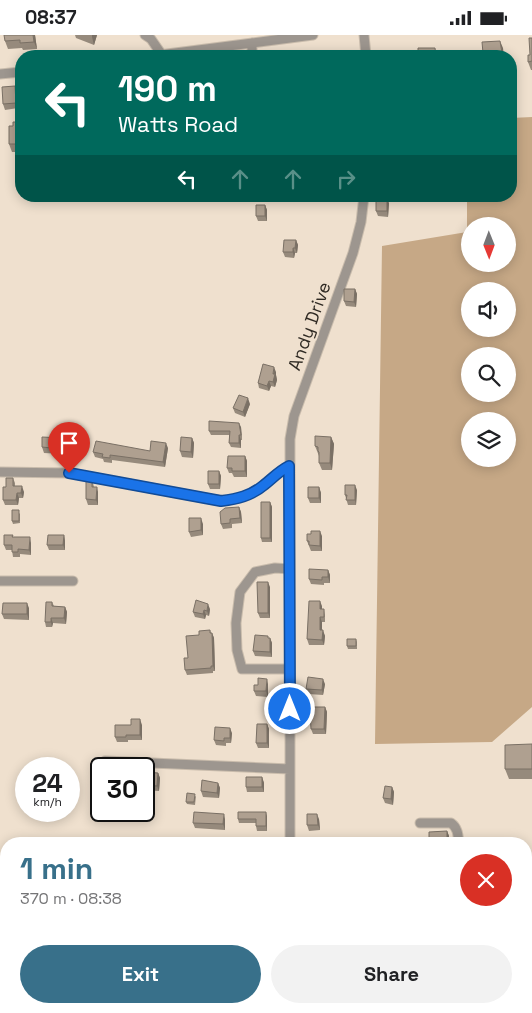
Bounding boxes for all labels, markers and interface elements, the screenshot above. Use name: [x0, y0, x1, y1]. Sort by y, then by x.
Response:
text: 08:37: [25, 5, 76, 30]
text: 190 m: [118, 67, 217, 111]
icon: left: [35, 70, 100, 135]
text: Watts Road: [118, 110, 238, 138]
icon: left: [173, 165, 201, 193]
icon: ahead: [226, 165, 254, 193]
icon: ahead: [279, 165, 307, 193]
icon: right: [332, 165, 360, 193]
north arrow: [461, 217, 516, 273]
map controls: [461, 217, 516, 467]
street label: Andy Drive: [282, 278, 336, 374]
button: sound: [461, 282, 516, 337]
button: search: [461, 347, 516, 402]
button: layers: [461, 412, 516, 467]
pin: [48, 422, 90, 473]
icon: arrive: [55, 429, 83, 457]
position arrow: [263, 682, 315, 734]
speed limit sign: 30: [90, 757, 155, 822]
text: 24: [32, 767, 63, 799]
text: km/h: [33, 794, 62, 810]
text: 1 min: [20, 849, 93, 888]
button: close: [460, 854, 512, 906]
text: 370 m · 08:38: [20, 888, 122, 909]
button: Exit: [20, 945, 261, 1003]
button: Share: [271, 945, 512, 1003]

